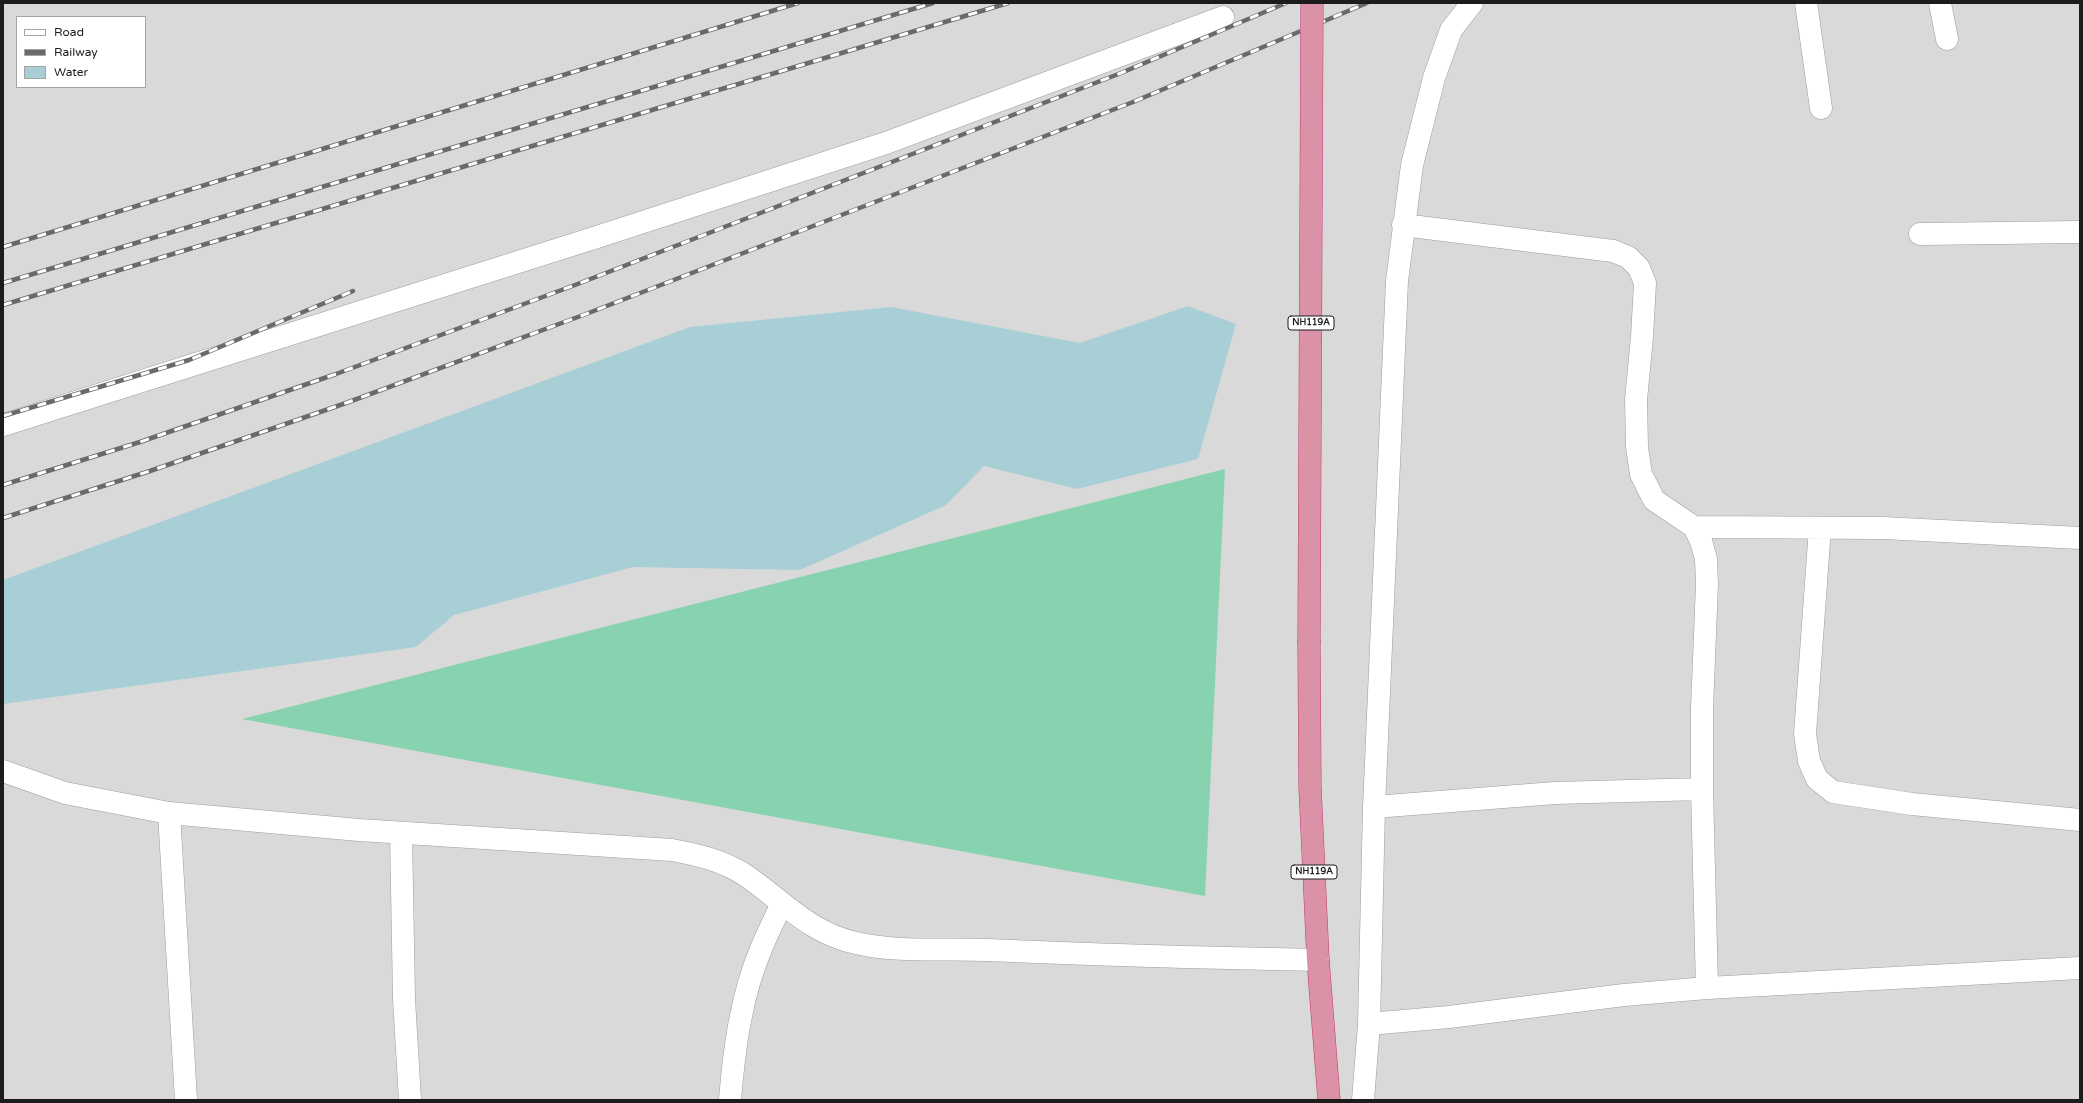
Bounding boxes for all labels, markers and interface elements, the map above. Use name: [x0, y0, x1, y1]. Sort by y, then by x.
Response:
legend: [16, 16, 146, 88]
text: Road: [54, 25, 84, 39]
text: Railway: [54, 45, 98, 59]
text: Water: [54, 65, 88, 79]
road number: NH119A: [1288, 316, 1334, 330]
road number: NH119A: [1291, 865, 1337, 879]

